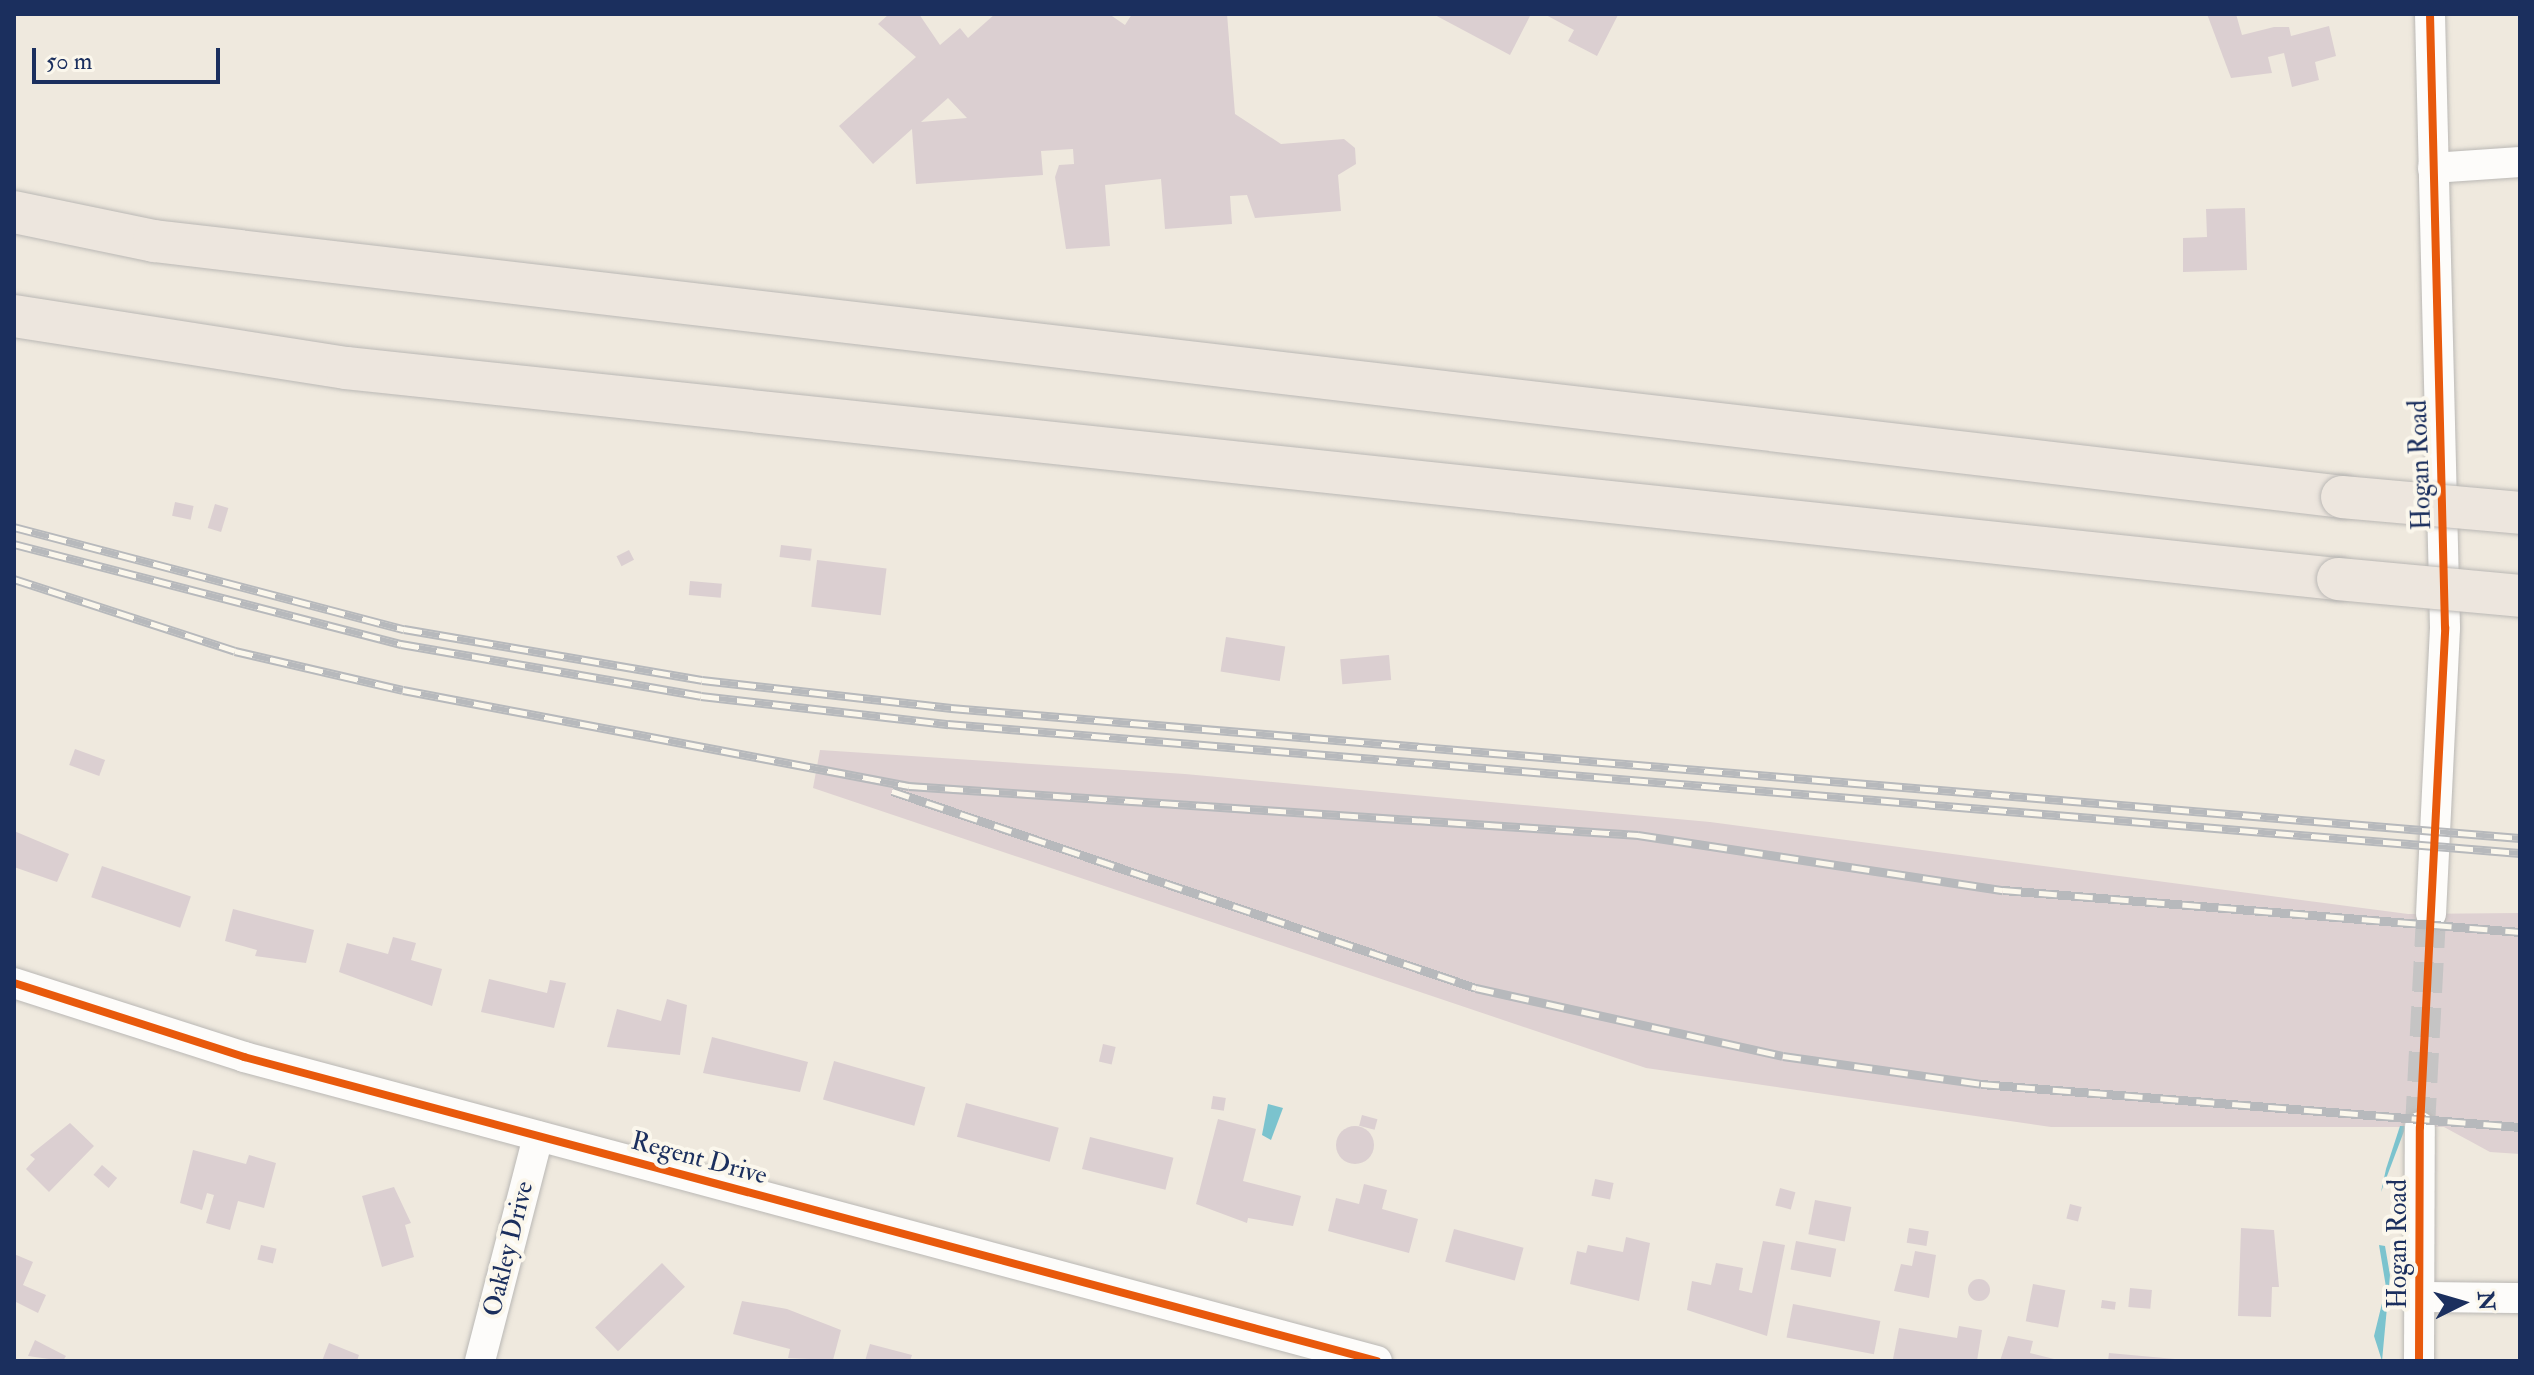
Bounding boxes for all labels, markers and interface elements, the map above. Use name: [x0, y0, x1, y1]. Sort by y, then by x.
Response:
scale bar: [36, 32, 224, 82]
text: 50 m: [46, 46, 92, 77]
street label: Hogan Road: [2403, 399, 2439, 531]
street label: Regent Drive: [628, 1126, 770, 1192]
street label: Oakley Drive: [477, 1178, 541, 1320]
street label: Hogan Road: [2383, 1179, 2415, 1309]
north arrow: [2422, 1263, 2502, 1343]
text: N: [2471, 1290, 2501, 1312]

